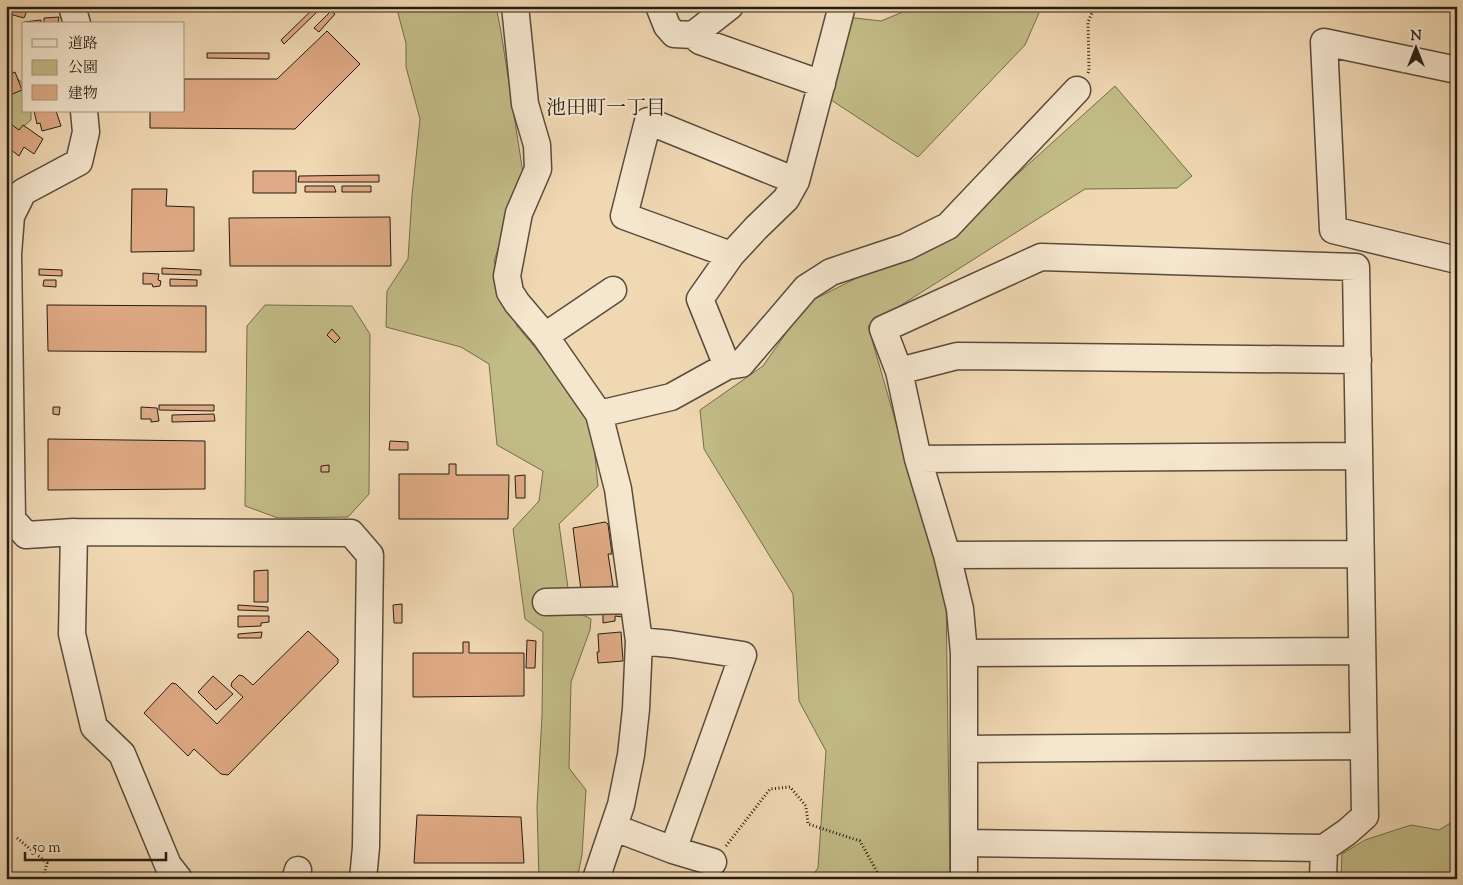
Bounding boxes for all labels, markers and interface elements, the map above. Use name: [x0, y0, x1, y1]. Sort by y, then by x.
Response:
legend: [22, 22, 185, 112]
north arrow: [1390, 22, 1440, 72]
text: N: [1410, 27, 1422, 47]
text: 道路: [68, 34, 98, 55]
text: 公園: [68, 58, 98, 79]
text: 建物: [68, 84, 98, 105]
district label: 池田町一丁目: [546, 95, 666, 124]
scale bar: [25, 830, 166, 862]
text: 50 m: [31, 838, 61, 859]

